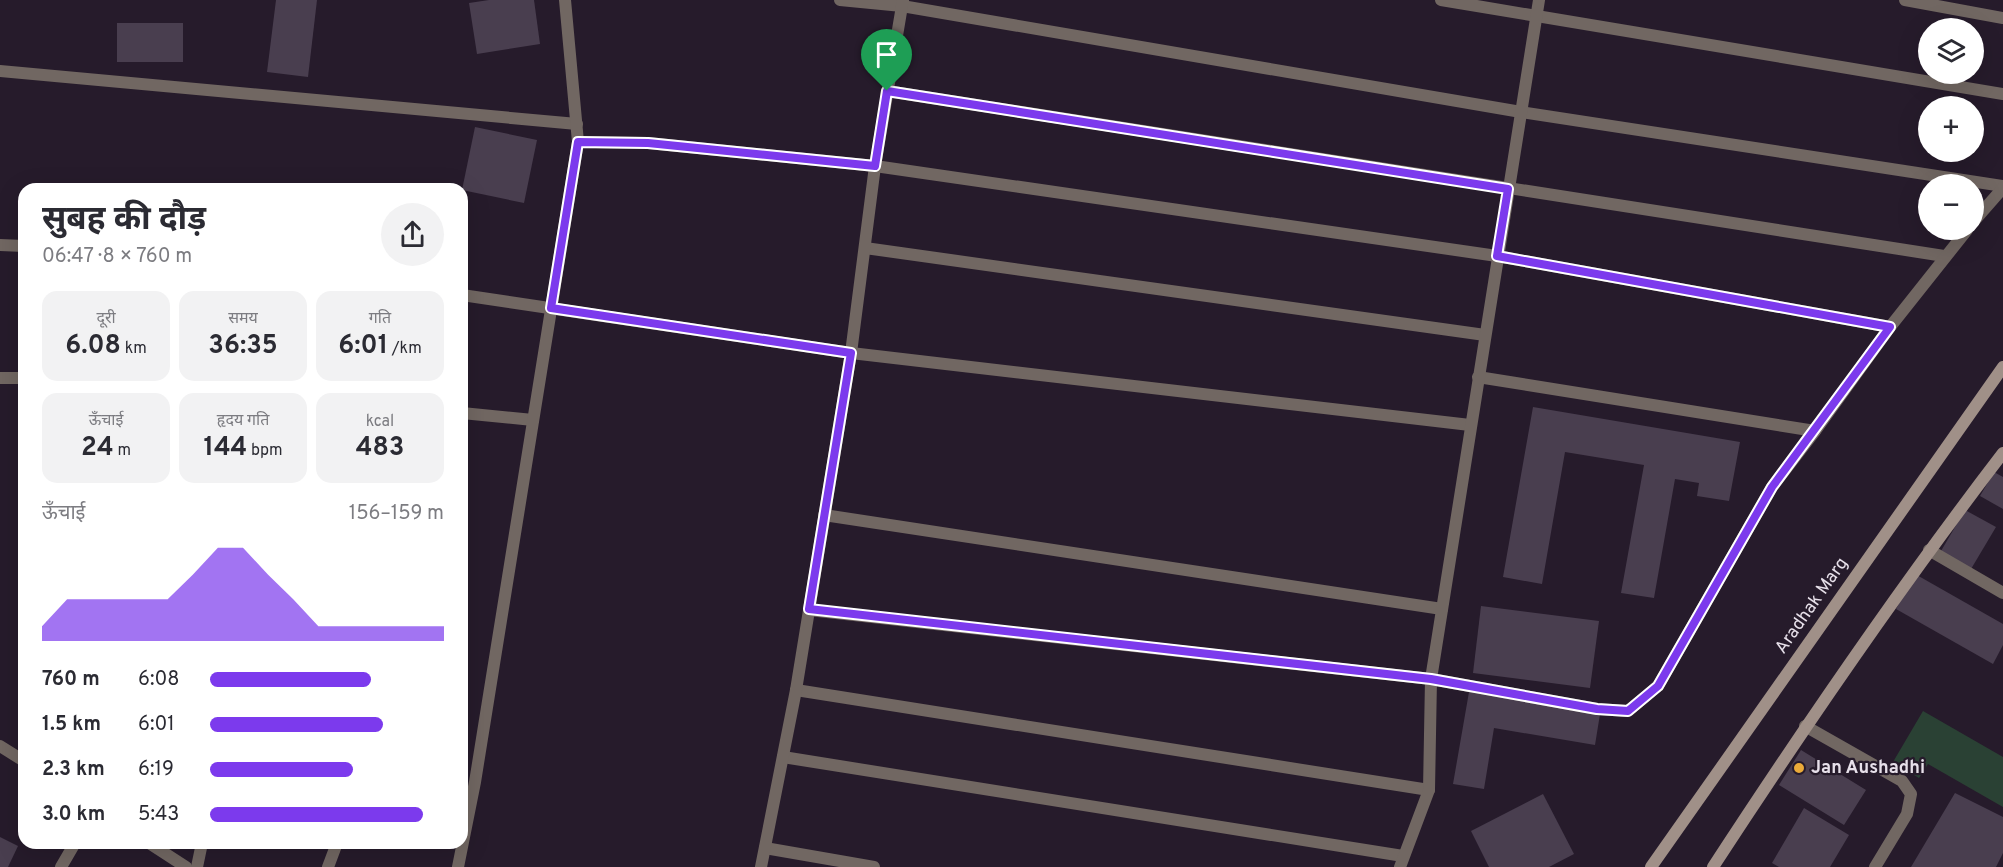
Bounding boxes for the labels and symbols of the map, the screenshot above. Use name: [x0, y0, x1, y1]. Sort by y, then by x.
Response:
pin: [861, 29, 912, 91]
street label: Aradhak Marg: [1770, 553, 1854, 659]
place label: Jan Aushadhi: [1811, 757, 1925, 780]
marker: Jan Aushadhi: [1792, 761, 1806, 775]

